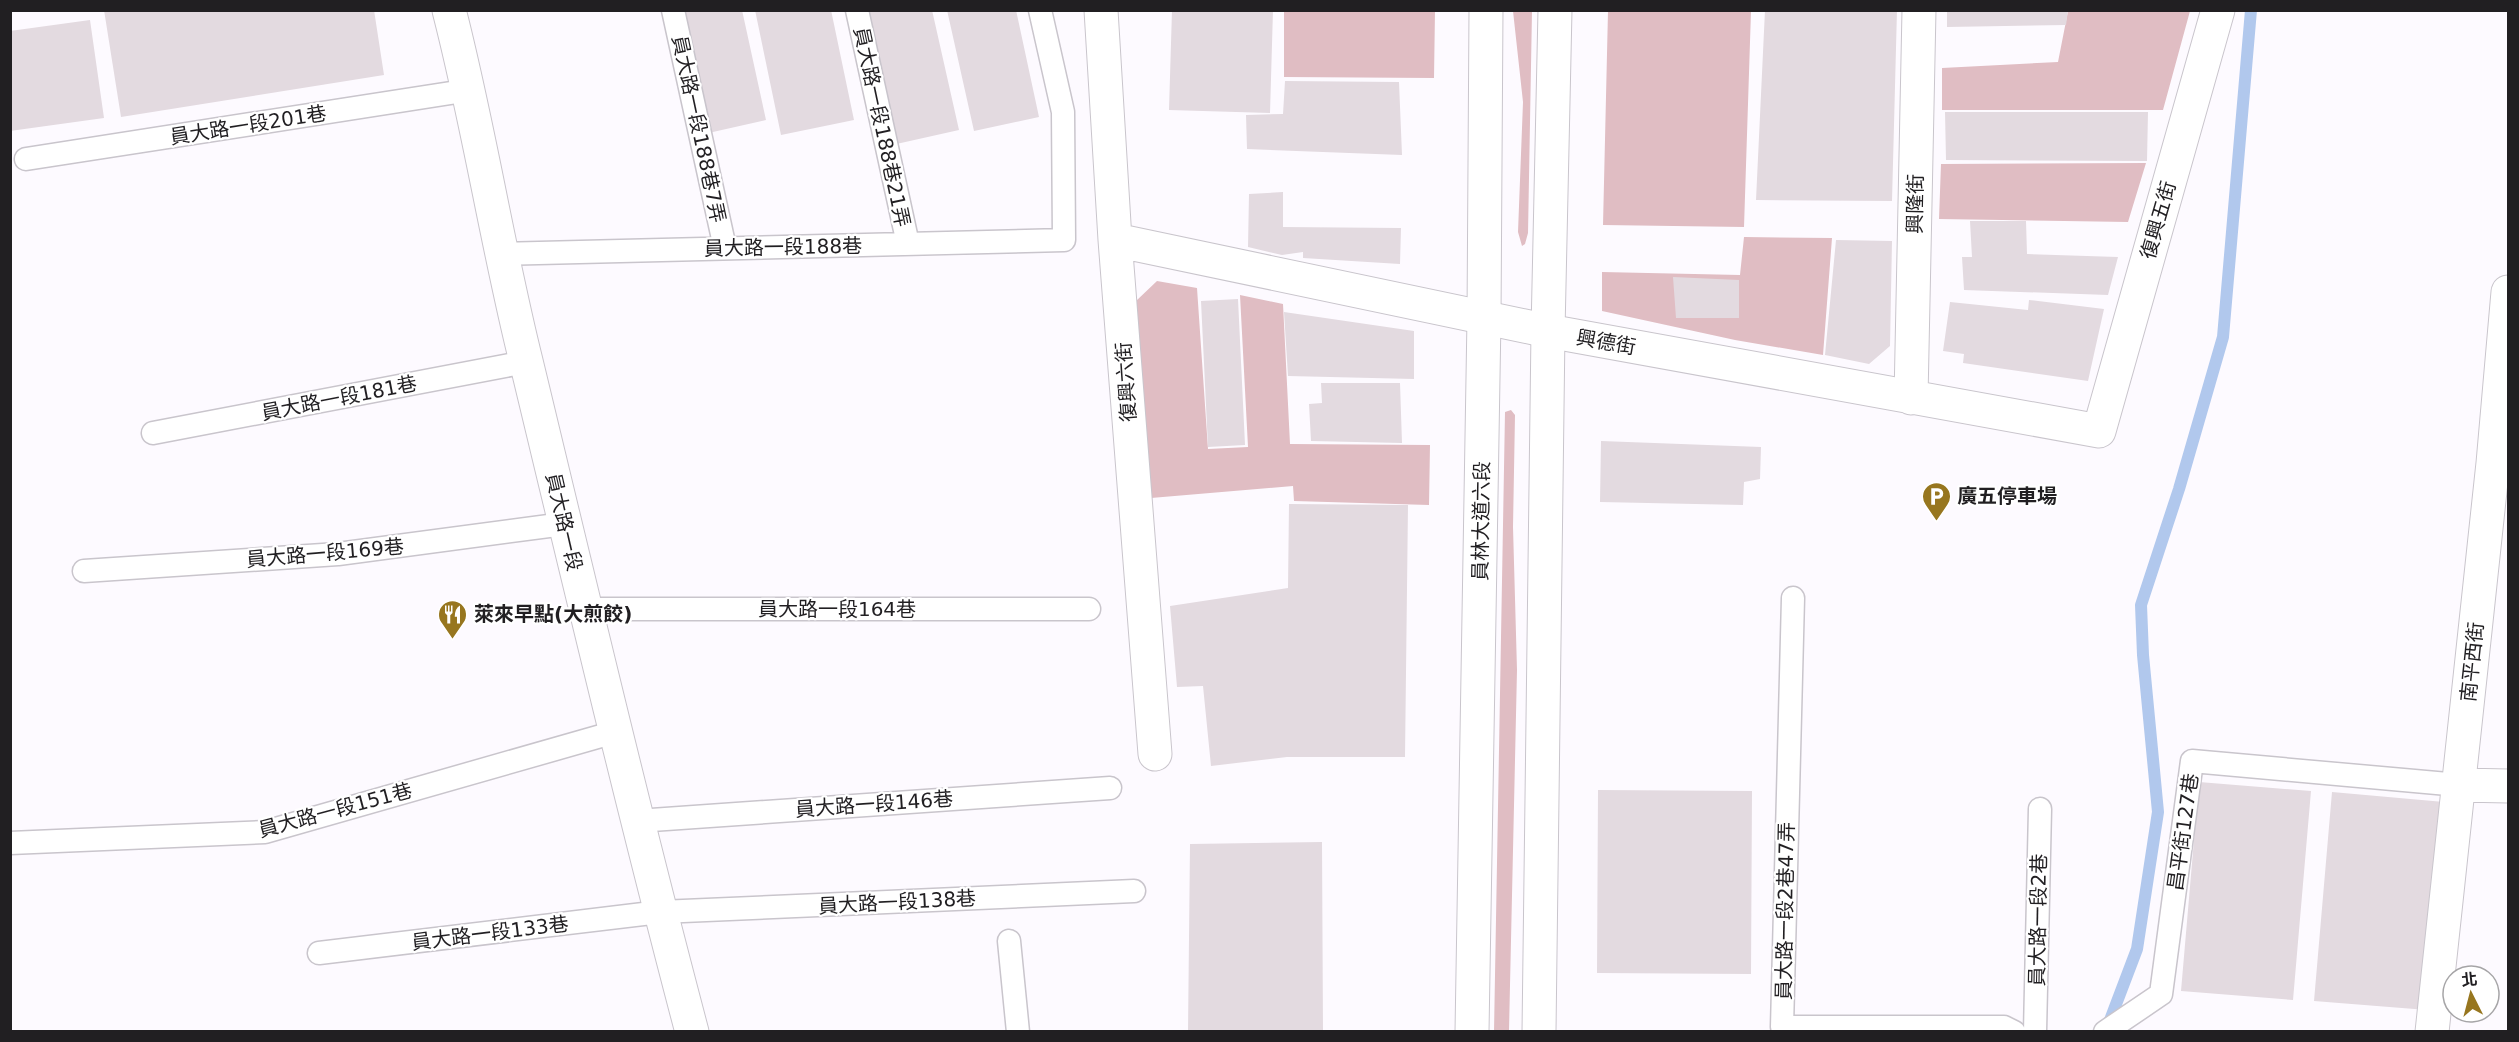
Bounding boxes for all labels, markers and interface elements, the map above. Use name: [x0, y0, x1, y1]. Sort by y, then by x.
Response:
street label: 員大路一段188巷21弄: [849, 25, 915, 229]
street label: 員大路一段188巷7弄: [667, 33, 731, 225]
street label: 員大路一段201巷: [168, 101, 328, 149]
street label: 興隆街: [1902, 174, 1928, 234]
street label: 復興五街: [2135, 178, 2181, 262]
street label: 員大路一段188巷: [704, 234, 862, 260]
street label: 興德街: [1574, 325, 1638, 359]
street label: 復興六街: [1111, 341, 1141, 423]
street label: 員大路一段181巷: [259, 371, 419, 425]
street label: 員林大道六段: [1468, 461, 1494, 581]
street label: 員大路一段: [541, 471, 587, 573]
parking icon: 廣五停車場: [1920, 480, 1952, 522]
place label: 廣五停車場: [1957, 484, 2057, 508]
street label: 員大路一段169巷: [245, 534, 405, 572]
street label: 員大路一段164巷: [758, 597, 916, 621]
restaurant icon: 萊來早點(大煎餃): [437, 598, 469, 640]
place label: 萊來早點(大煎餃): [474, 602, 632, 626]
street label: 南平西街: [2456, 621, 2488, 703]
street label: 昌平街127巷: [2163, 772, 2203, 892]
street label: 員大路一段151巷: [255, 778, 415, 842]
street label: 員大路一段146巷: [794, 787, 954, 821]
street label: 員大路一段2巷47弄: [1771, 822, 1799, 1000]
street label: 員大路一段2巷: [2025, 853, 2051, 987]
street label: 員大路一段138巷: [817, 886, 977, 918]
street label: 員大路一段133巷: [410, 911, 570, 955]
north arrow: [2441, 964, 2501, 1024]
text: 北: [2461, 969, 2478, 990]

